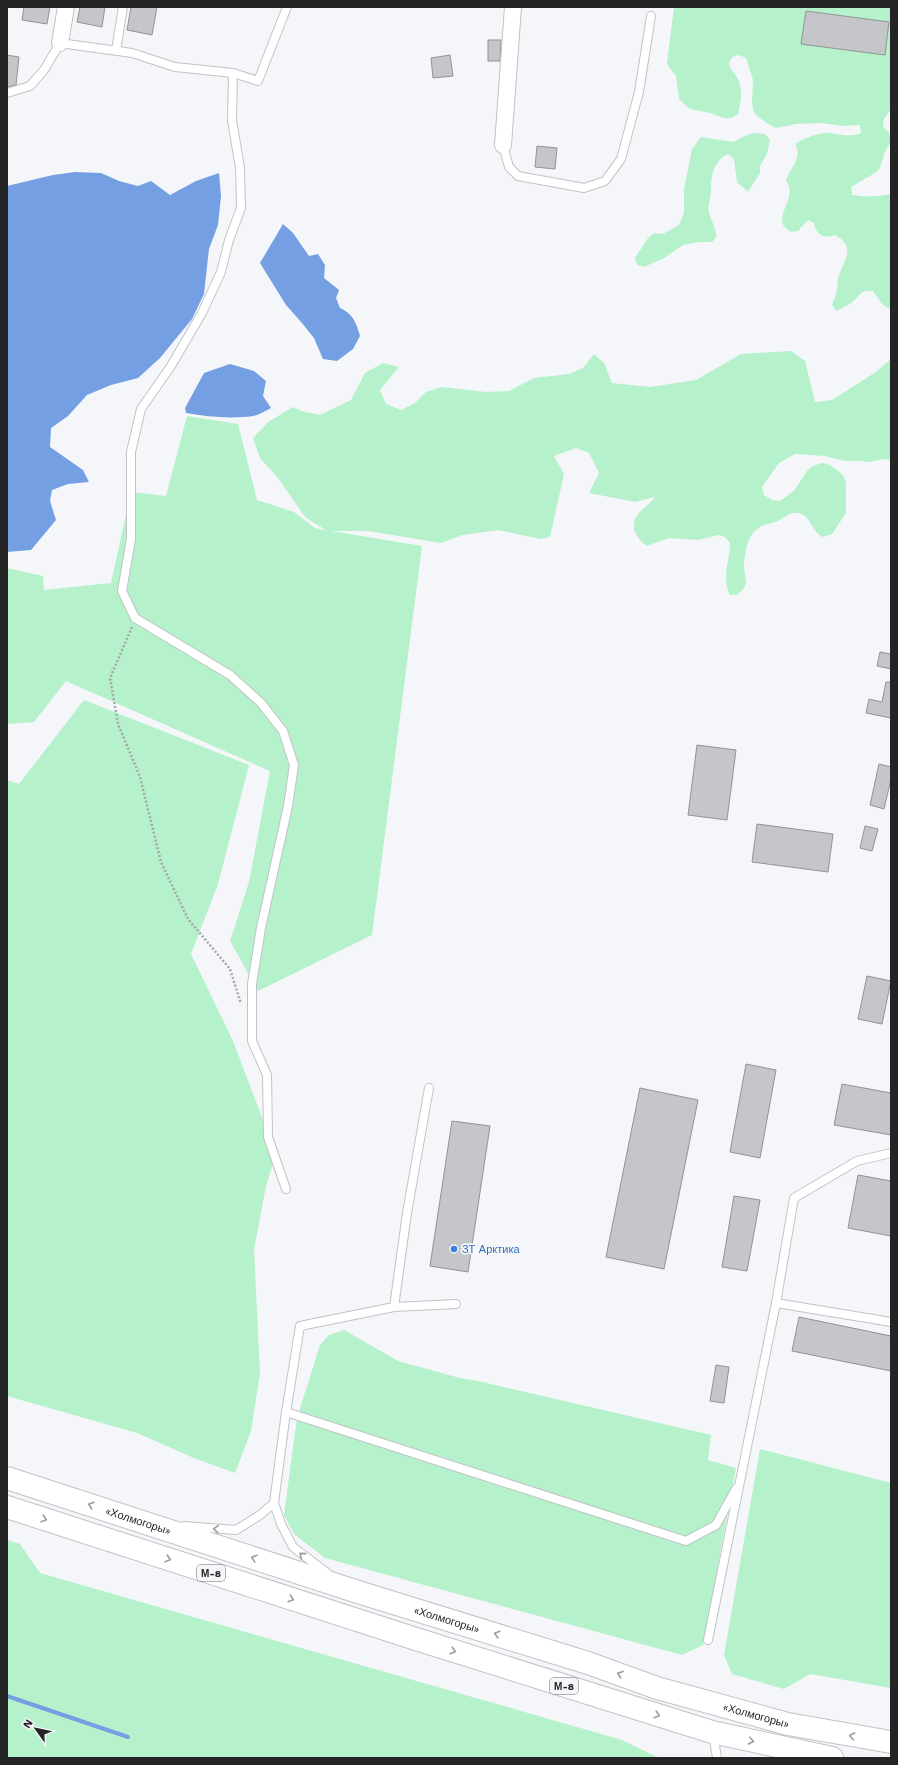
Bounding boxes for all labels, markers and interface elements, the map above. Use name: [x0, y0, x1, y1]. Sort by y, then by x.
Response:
place label: ЗТ Арктика: [462, 1243, 521, 1256]
marker: ЗТ Арктика: [449, 1244, 459, 1254]
one-way arrow: [87, 1502, 94, 1510]
street label: «Холмогоры»: [104, 1504, 173, 1537]
one-way arrow: [40, 1514, 47, 1523]
one-way arrow: [213, 1524, 219, 1533]
one-way arrow: [300, 1552, 307, 1559]
one-way arrow: [164, 1554, 171, 1563]
one-way arrow: [251, 1554, 258, 1563]
road number: М-8: [197, 1565, 225, 1581]
one-way arrow: [288, 1594, 295, 1603]
street label: «Холмогоры»: [412, 1603, 481, 1636]
one-way arrow: [493, 1631, 500, 1639]
one-way arrow: [449, 1646, 456, 1655]
one-way arrow: [617, 1671, 624, 1679]
road number: М-8: [550, 1678, 578, 1694]
street label: «Холмогоры»: [722, 1700, 791, 1731]
north arrow: [16, 1709, 56, 1749]
one-way arrow: [654, 1710, 661, 1719]
text: N: [20, 1717, 36, 1731]
one-way arrow: [849, 1732, 856, 1741]
one-way arrow: [747, 1736, 754, 1744]

